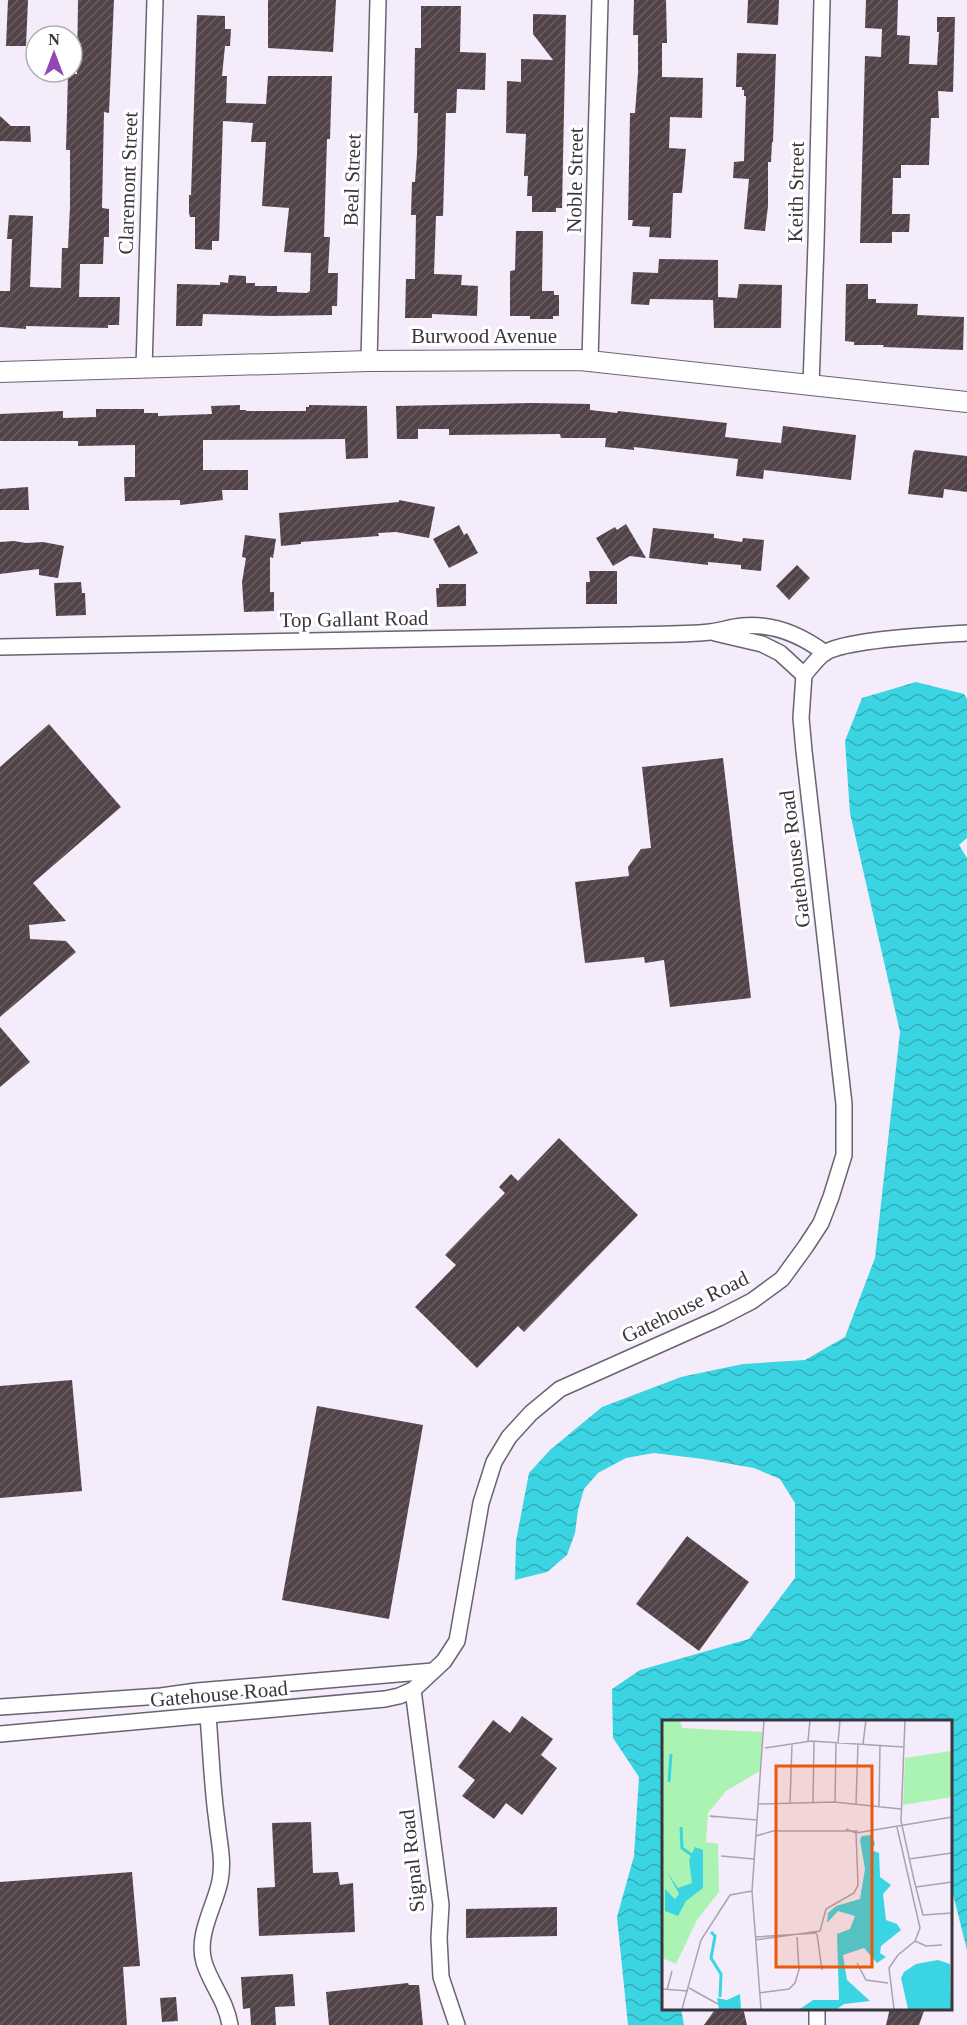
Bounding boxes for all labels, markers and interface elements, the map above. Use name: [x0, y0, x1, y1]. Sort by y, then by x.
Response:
north arrow: [24, 24, 84, 84]
text: N: [48, 31, 60, 48]
street label: Claremont Street: [114, 111, 142, 255]
street label: Noble Street: [562, 127, 588, 233]
street label: Beal Street: [338, 133, 366, 227]
street label: Keith Street: [783, 141, 809, 243]
street label: Burwood Avenue: [411, 324, 557, 348]
street label: Top Gallant Road: [279, 606, 429, 632]
street label: Gatehouse Road: [775, 788, 815, 929]
street label: Gatehouse Road: [618, 1266, 753, 1348]
street label: Gatehouse Road: [149, 1676, 289, 1712]
inset map: [662, 1720, 952, 2010]
street label: Signal Road: [395, 1808, 429, 1914]

